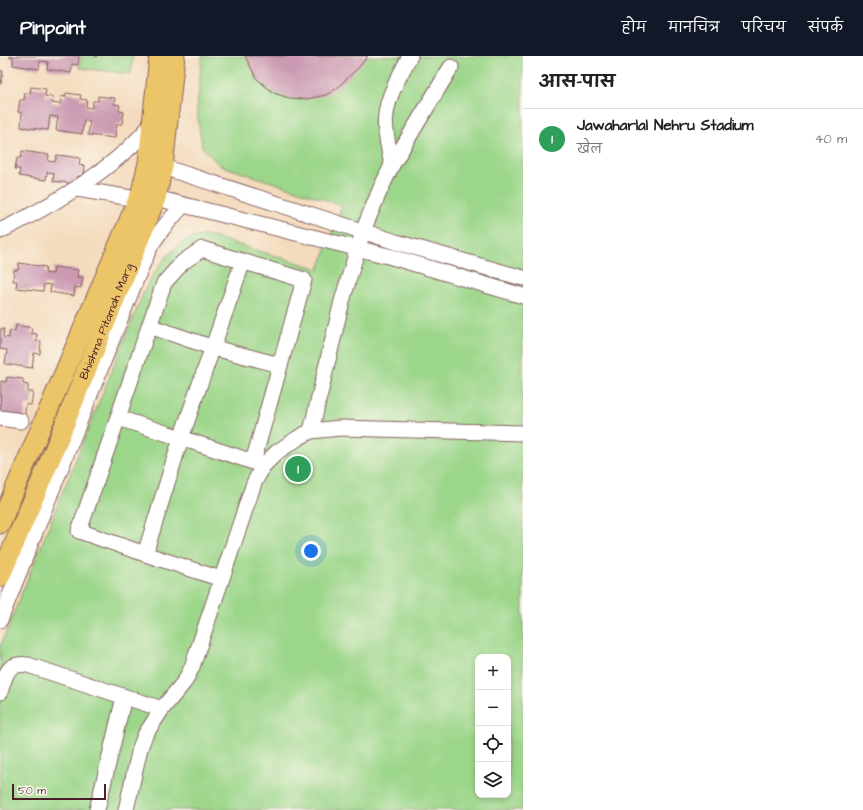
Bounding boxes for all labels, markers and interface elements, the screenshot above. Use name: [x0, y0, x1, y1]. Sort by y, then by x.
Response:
text: Pinpoint: [20, 15, 86, 42]
text: होम: [622, 18, 646, 38]
text: मानचित्र: [668, 18, 720, 38]
text: परिचय: [742, 18, 786, 38]
text: संपर्क: [808, 18, 843, 38]
text: आस-पास: [539, 70, 615, 94]
text: Jawaharlal Nehru Stadium: [577, 115, 753, 136]
text: 1: [551, 130, 553, 148]
text: 40 m: [815, 130, 847, 148]
text: खेल: [577, 140, 602, 158]
street label: Bhishma Pitamah Marg: [75, 260, 138, 382]
pin: 1: [285, 454, 311, 484]
your location: [301, 541, 321, 561]
map controls: [475, 654, 511, 798]
button: +: [475, 654, 511, 690]
button: −: [475, 690, 511, 726]
button: locate: [475, 726, 511, 762]
button: layers: [475, 762, 511, 798]
scale bar: [12, 782, 106, 801]
text: 50 m: [18, 783, 46, 798]

